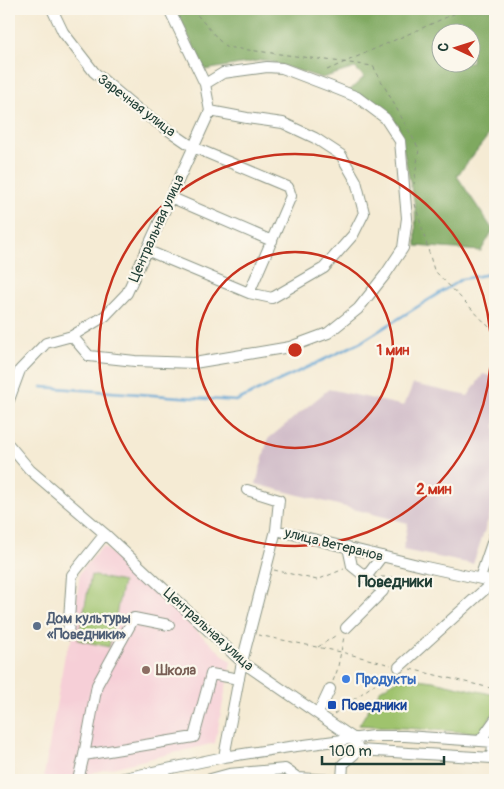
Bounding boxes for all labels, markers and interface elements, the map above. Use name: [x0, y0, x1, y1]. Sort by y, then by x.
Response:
north arrow: [432, 22, 482, 72]
text: С: [435, 42, 452, 52]
street label: Заречная улица: [94, 70, 179, 140]
street label: Центральная улица: [125, 172, 188, 285]
centre of rings: [286, 341, 304, 359]
text: 1 мин: [376, 341, 410, 360]
text: 2 мин: [416, 480, 452, 499]
street label: улица Ветеранов: [282, 524, 385, 565]
district label: Поведники: [358, 572, 433, 592]
street label: Центральная улица: [160, 584, 257, 674]
place label: Дом культуры «Поведники»: [46, 610, 131, 643]
marker: Дом культуры «Поведники»: [31, 620, 43, 632]
place label: Школа: [155, 662, 197, 679]
marker: Школа: [140, 664, 152, 676]
place label: Продукты: [356, 671, 416, 688]
marker: Продукты: [340, 673, 352, 685]
place label: Поведники: [342, 697, 408, 714]
marker: Поведники: [326, 699, 338, 711]
scale bar: [322, 734, 444, 766]
text: 100 m: [329, 742, 372, 761]

